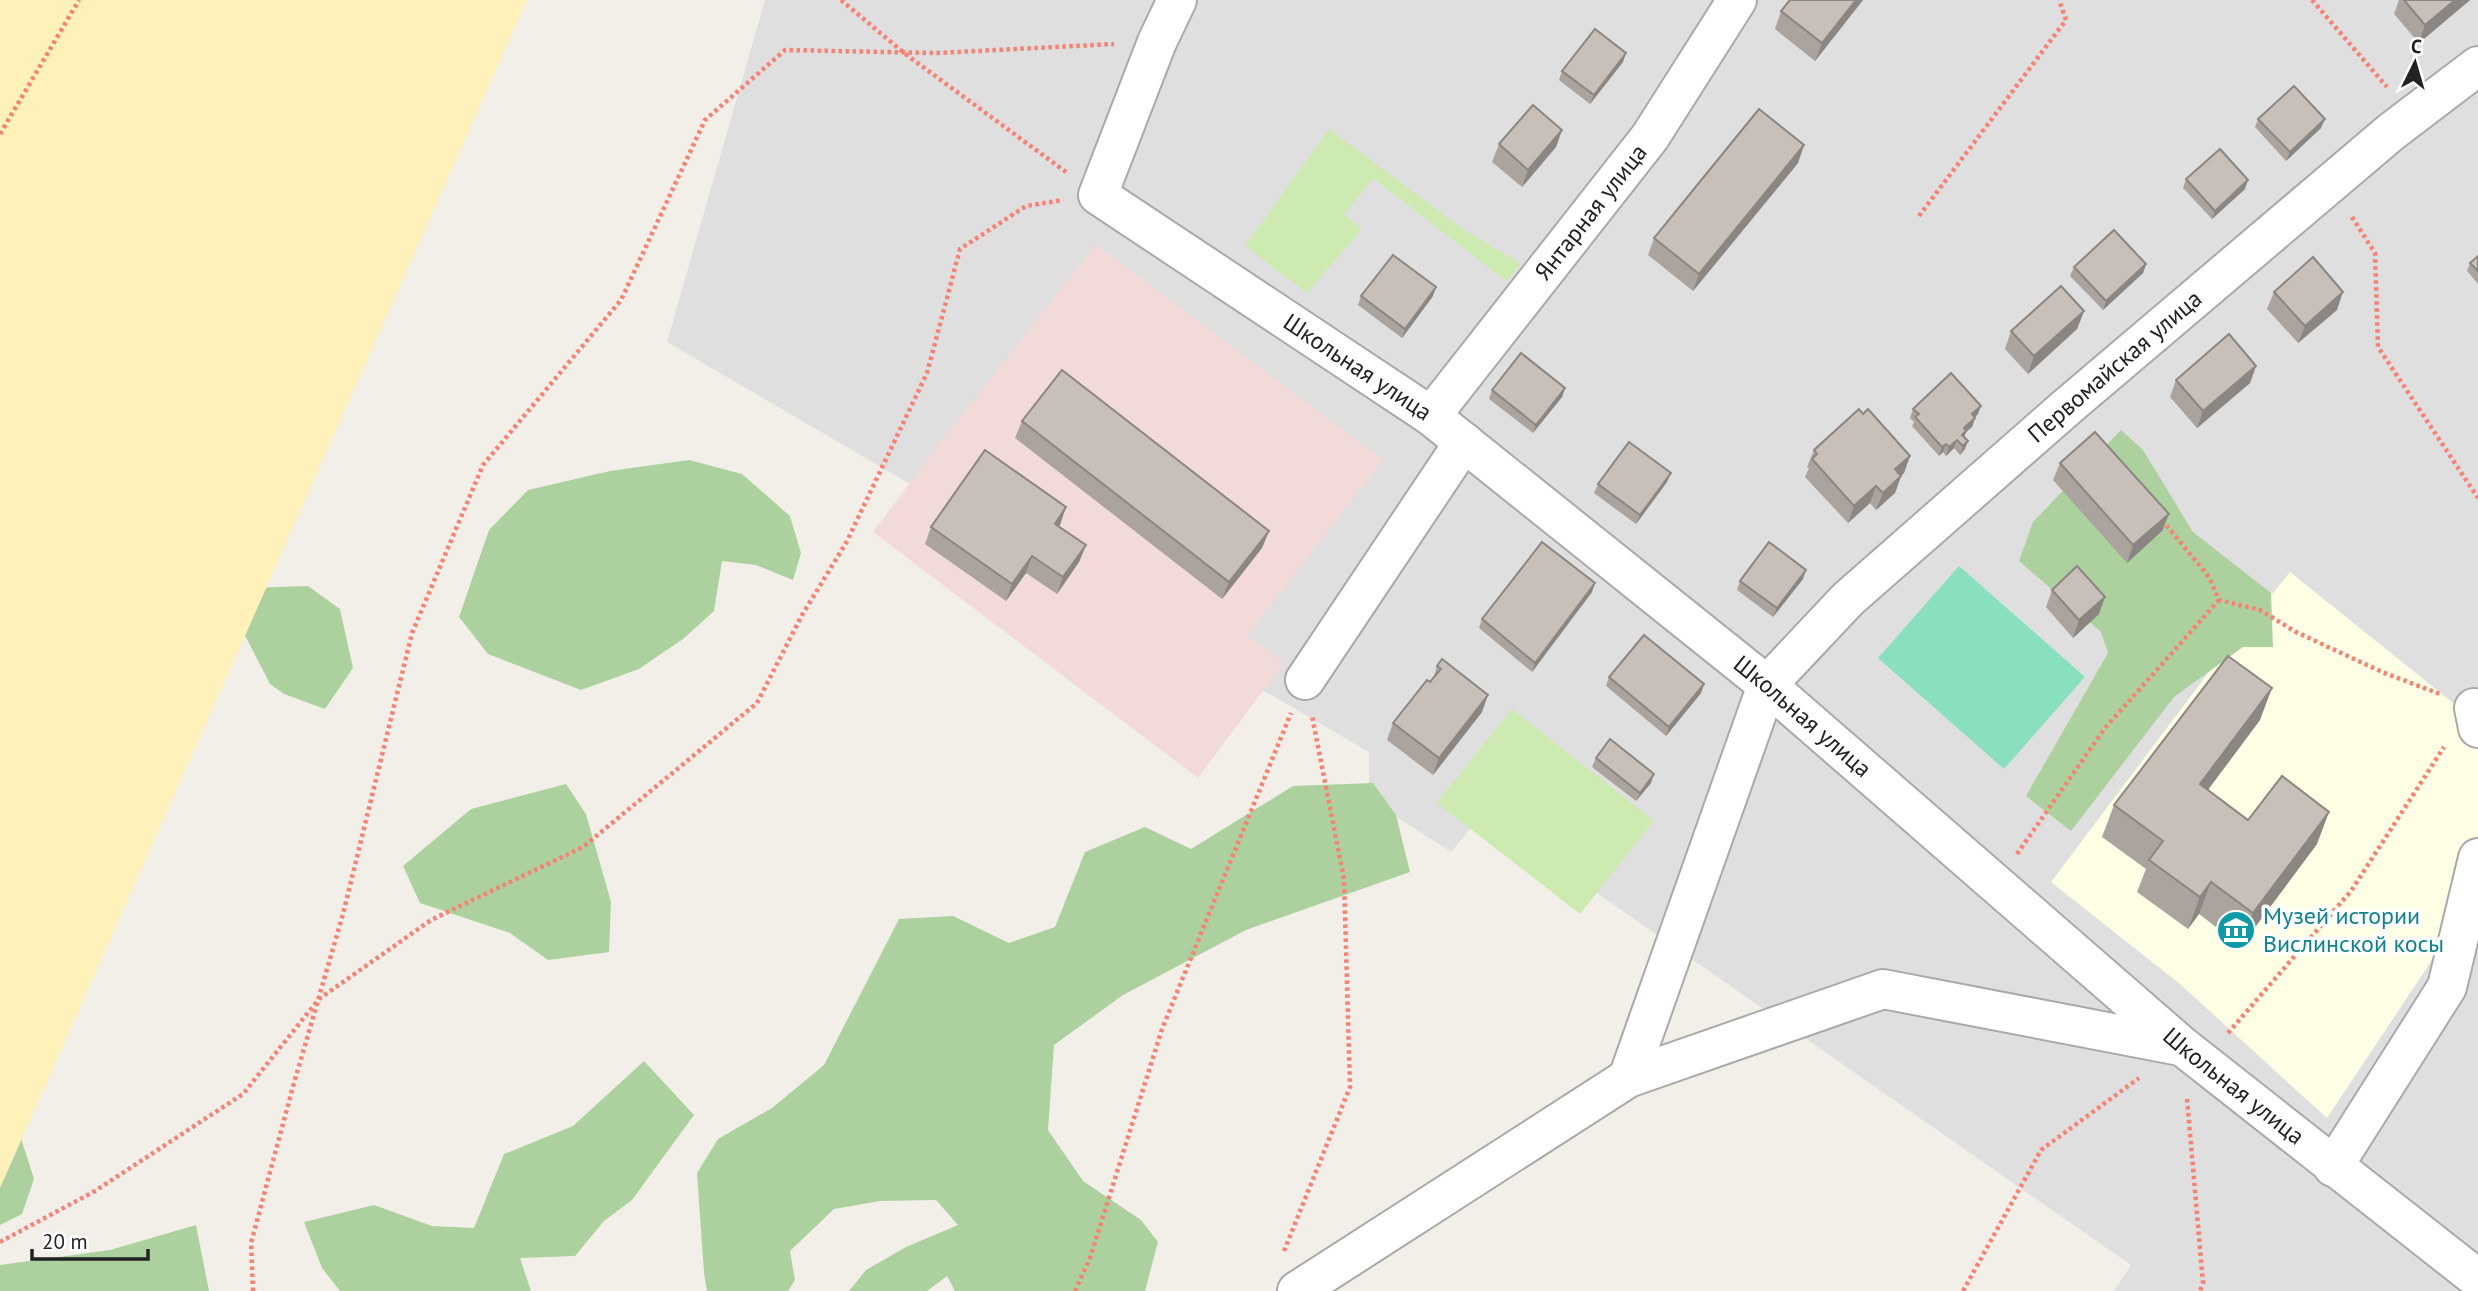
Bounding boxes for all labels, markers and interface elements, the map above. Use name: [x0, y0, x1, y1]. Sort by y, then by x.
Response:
north arrow: [2380, 28, 2450, 98]
text: С: [2410, 34, 2423, 59]
street label: Янтарная улица: [1527, 138, 1654, 286]
street label: Первомайская улица: [2021, 283, 2208, 449]
street label: Школьная улица: [1278, 306, 1438, 427]
street label: Школьная улица: [1727, 648, 1878, 784]
place label: Музей истории Вислинской косы: [2263, 900, 2444, 959]
museum icon: Музей истории Вислинской косы: [2215, 909, 2257, 951]
street label: Школьная улица: [2157, 1020, 2311, 1151]
scale bar: [32, 1218, 147, 1262]
text: 20 m: [42, 1228, 88, 1255]

